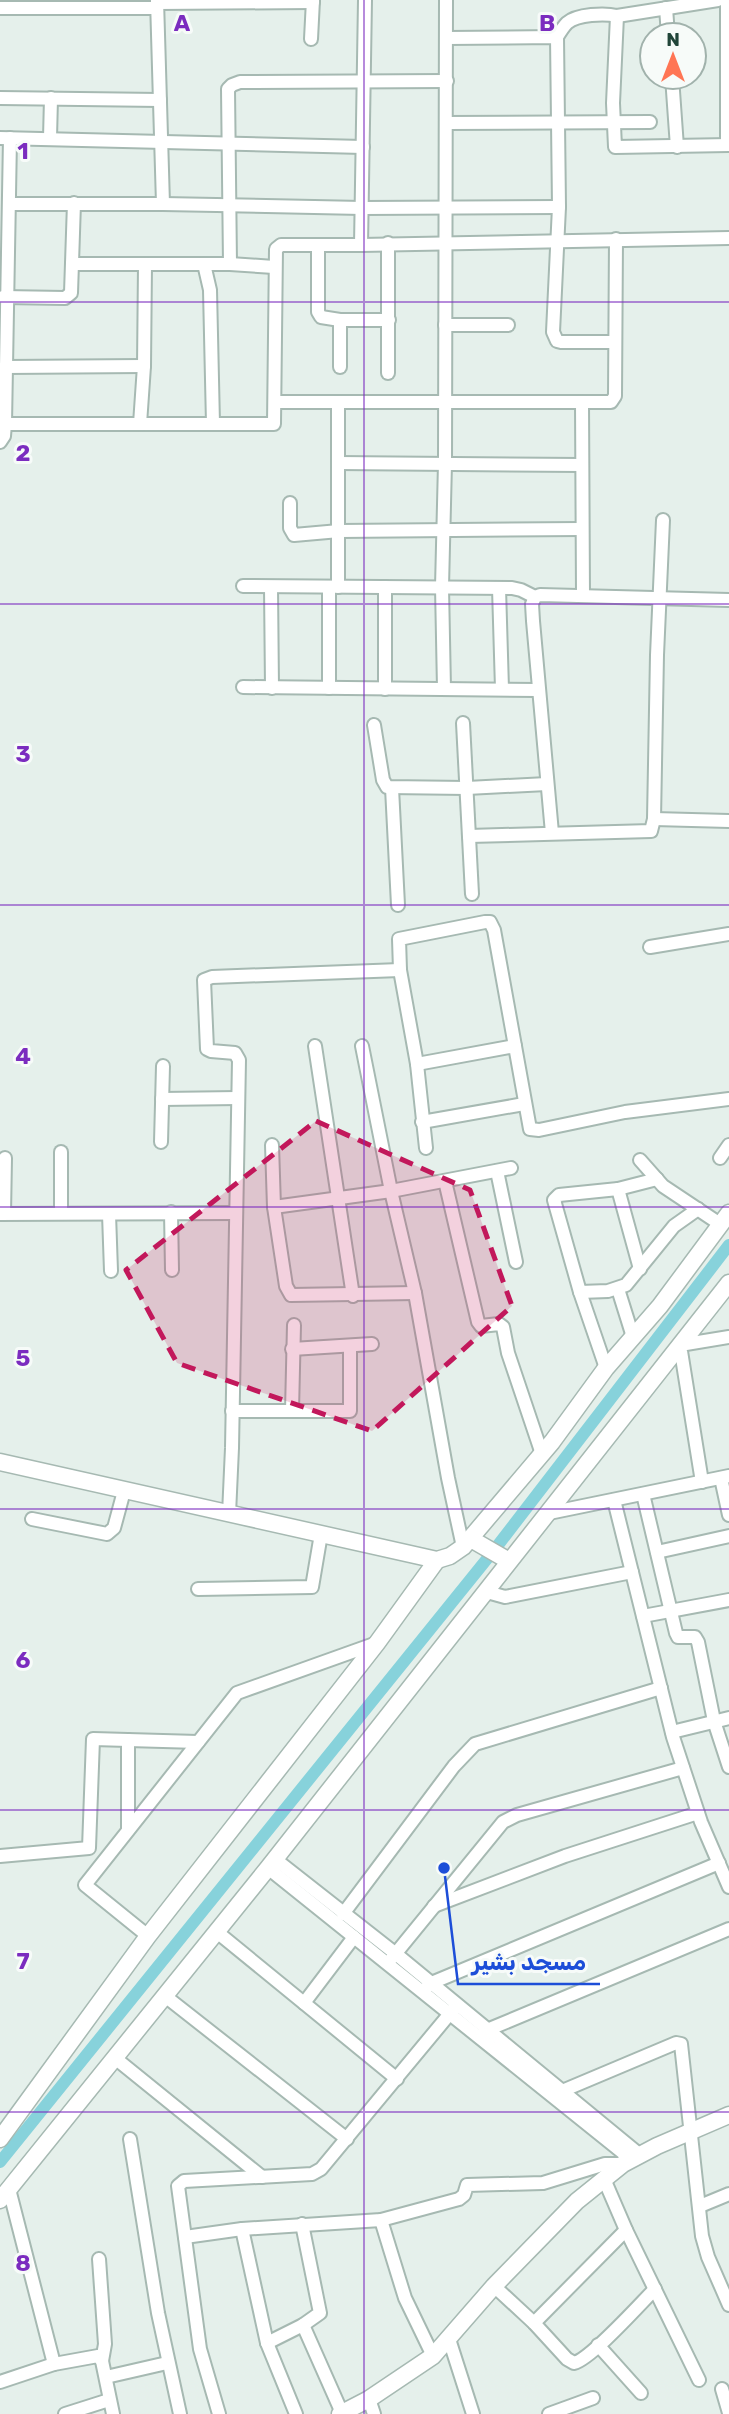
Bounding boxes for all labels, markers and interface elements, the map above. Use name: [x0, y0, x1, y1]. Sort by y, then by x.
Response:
text: A: [174, 9, 191, 37]
text: B: [539, 9, 555, 37]
north arrow: [638, 21, 708, 91]
text: N: [666, 28, 680, 51]
text: 1: [17, 137, 29, 165]
text: 2: [16, 439, 30, 467]
text: 3: [15, 740, 31, 768]
text: 4: [15, 1042, 31, 1070]
text: 5: [16, 1344, 31, 1372]
text: 6: [16, 1646, 31, 1674]
callout: مسجد بشیر: [458, 1940, 600, 1984]
text: 7: [16, 1947, 30, 1975]
text: مسجد بشیر: [470, 1948, 586, 1976]
text: 8: [15, 2249, 31, 2277]

